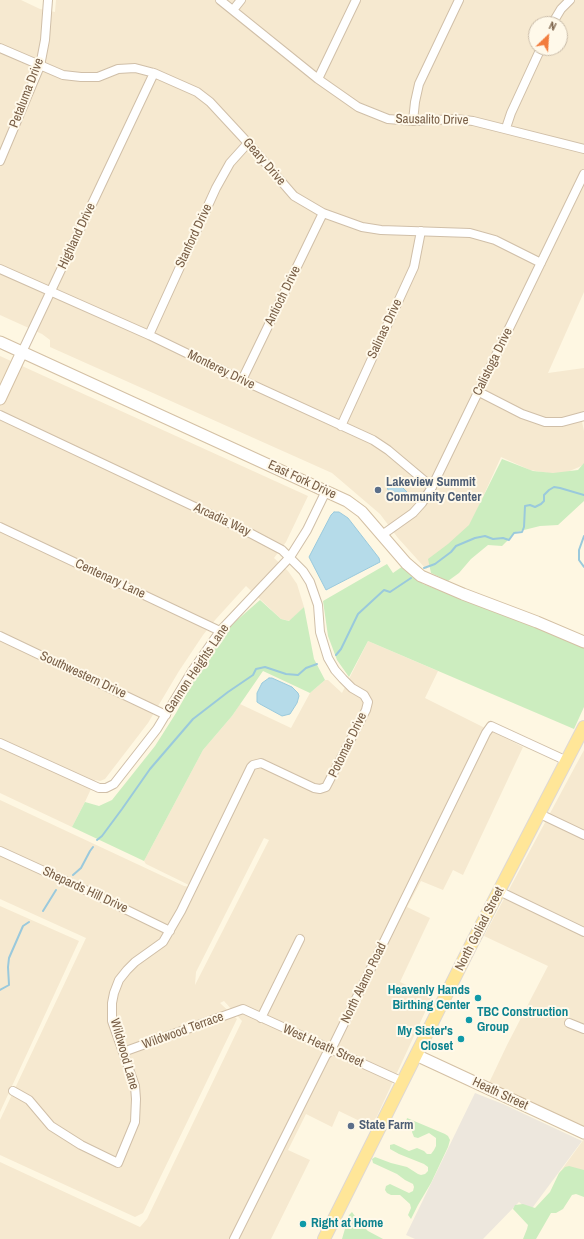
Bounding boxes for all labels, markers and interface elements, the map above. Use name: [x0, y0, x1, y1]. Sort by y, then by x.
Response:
north arrow: [528, 16, 568, 56]
text: N: [547, 18, 559, 34]
street label: Petaluma Drive: [7, 56, 47, 130]
street label: Sausalito Drive: [395, 112, 469, 128]
street label: Geary Drive: [239, 135, 289, 189]
street label: Highland Drive: [55, 200, 99, 272]
street label: Stanford Drive: [172, 202, 216, 270]
street label: Antioch Drive: [262, 264, 304, 328]
street label: Salinas Drive: [364, 297, 406, 361]
street label: Calistoga Drive: [470, 326, 516, 398]
street label: Monterey Drive: [185, 347, 257, 393]
street label: East Fork Drive: [265, 457, 339, 503]
place label: Lakeview Summit Community Center: [386, 475, 481, 506]
marker: Lakeview Summit Community Center: [373, 485, 383, 495]
street label: Arcadia Way: [191, 500, 253, 540]
street label: Centenary Lane: [72, 556, 148, 602]
street label: Gannon Heights Lane: [161, 621, 233, 717]
street label: Southwestern Drive: [37, 648, 129, 702]
street label: Potomac Drive: [326, 710, 370, 780]
street label: Shepards Hill Drive: [40, 863, 130, 917]
street label: North Goliad Street: [452, 885, 508, 973]
street label: North Alamo Road: [338, 940, 390, 1026]
place label: Heavenly Hands Birthing Center: [388, 983, 470, 1014]
marker: Heavenly Hands Birthing Center: [473, 993, 483, 1003]
place label: TBC Construction Group: [477, 1005, 568, 1036]
street label: Wildwood Terrace: [140, 1009, 226, 1053]
marker: TBC Construction Group: [464, 1015, 474, 1025]
street label: Wildwood Lane: [106, 1017, 142, 1091]
street label: West Heath Street: [280, 1021, 366, 1071]
place label: My Sister's Closet: [397, 1024, 453, 1055]
marker: My Sister's Closet: [456, 1034, 466, 1044]
street label: Heath Street: [470, 1074, 530, 1114]
place label: State Farm: [359, 1118, 414, 1134]
marker: State Farm: [346, 1121, 356, 1131]
place label: Right at Home: [311, 1216, 383, 1232]
marker: Right at Home: [298, 1219, 308, 1229]

